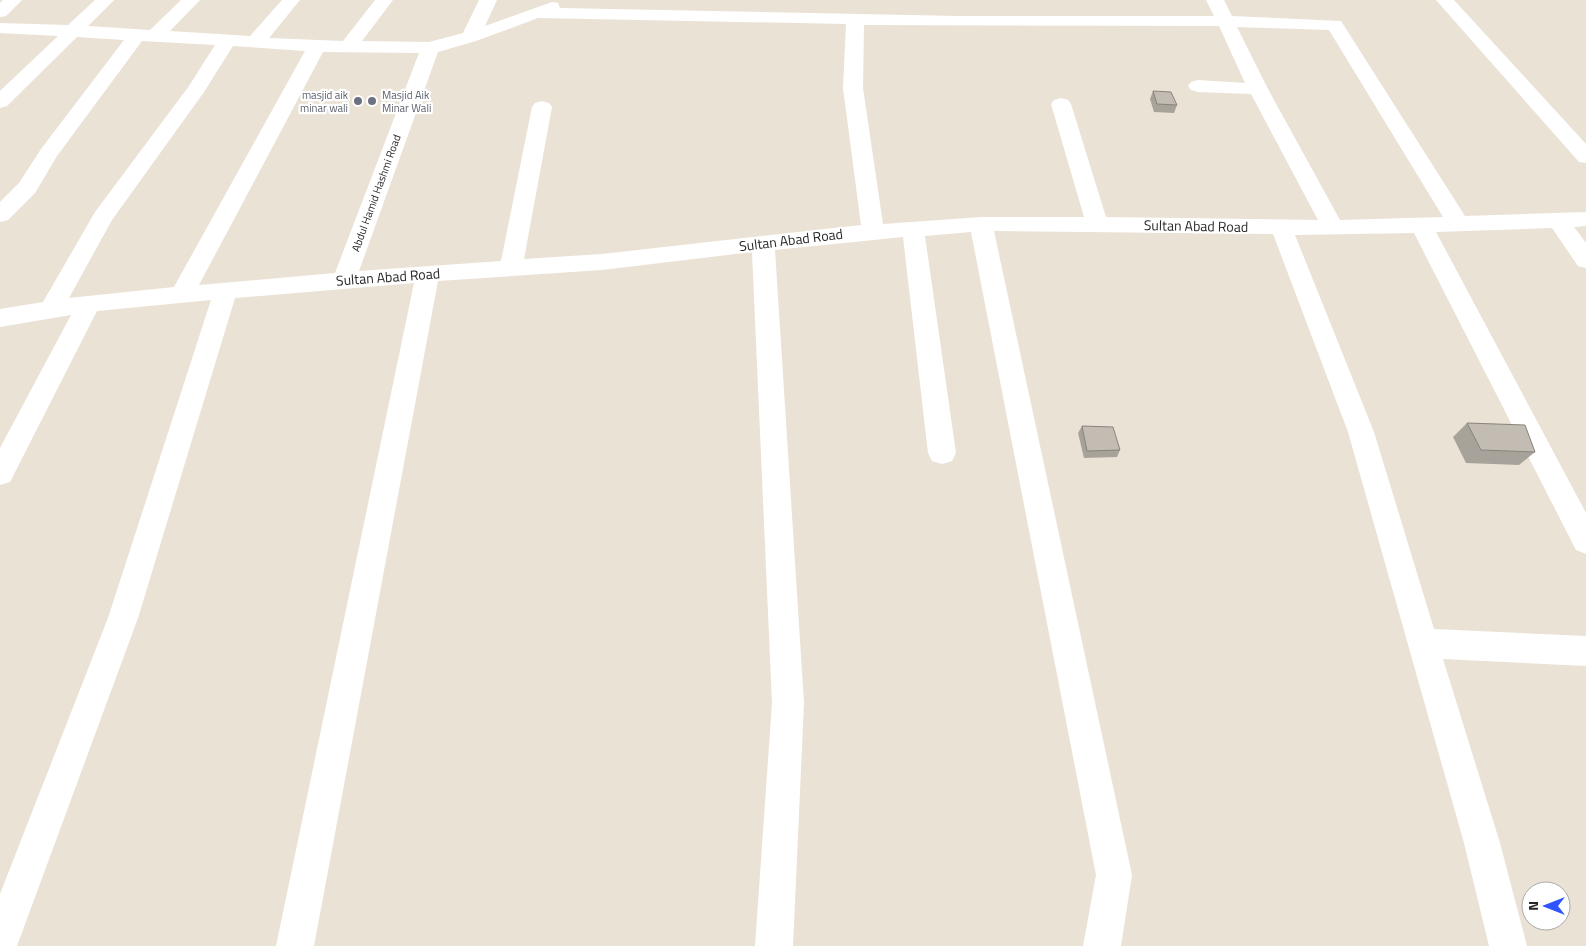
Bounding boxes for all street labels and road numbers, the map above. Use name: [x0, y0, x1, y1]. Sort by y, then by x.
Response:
street label: Abdul Hamid Hashmi Road: [347, 132, 405, 254]
street label: Sultan Abad Road: [1144, 214, 1248, 237]
street label: Sultan Abad Road: [738, 223, 844, 256]
street label: Sultan Abad Road: [335, 262, 441, 291]

